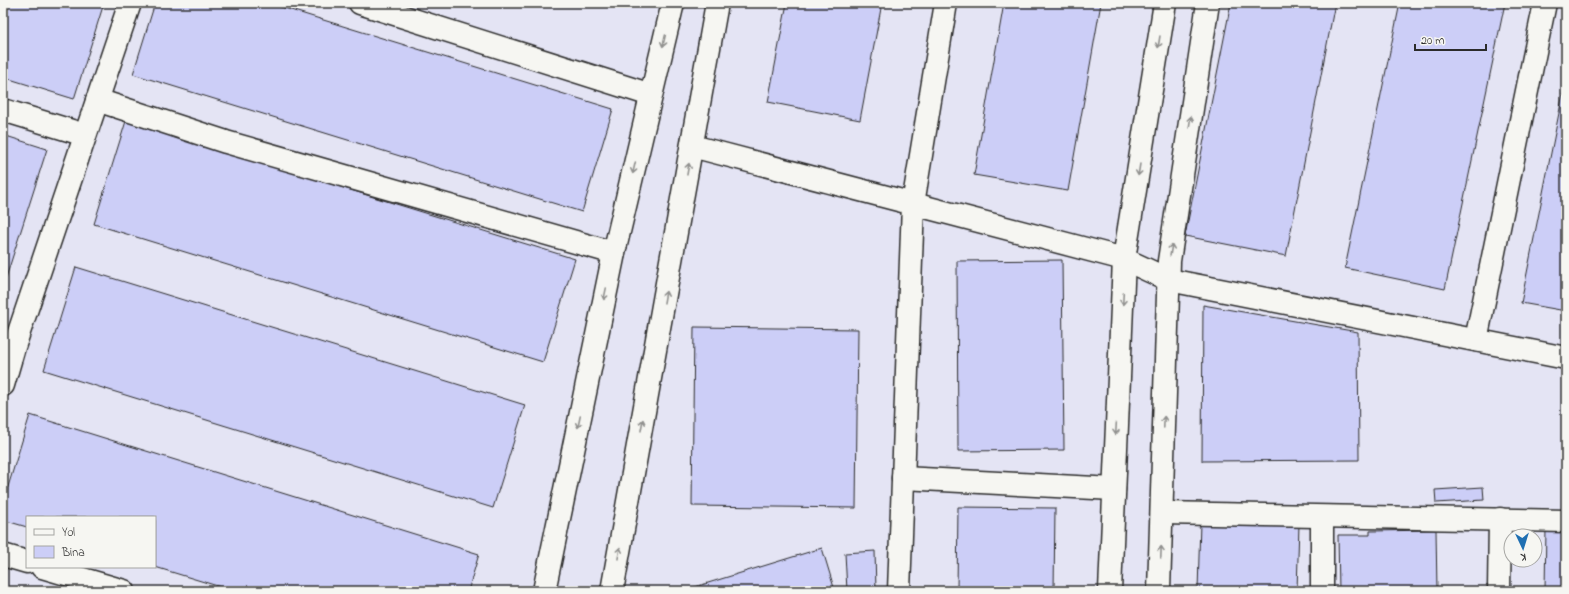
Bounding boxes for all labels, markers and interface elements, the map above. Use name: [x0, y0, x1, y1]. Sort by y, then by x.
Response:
scale bar: [1415, 26, 1486, 52]
text: 20 m: [1421, 32, 1444, 50]
one-way arrow: [659, 34, 667, 47]
one-way arrow: [1155, 35, 1163, 48]
one-way arrow: [1186, 116, 1194, 129]
one-way arrow: [630, 161, 637, 174]
one-way arrow: [684, 163, 692, 176]
one-way arrow: [1134, 163, 1142, 176]
one-way arrow: [1167, 244, 1175, 257]
one-way arrow: [601, 287, 609, 300]
one-way arrow: [661, 291, 669, 304]
one-way arrow: [1119, 292, 1126, 305]
one-way arrow: [575, 415, 583, 428]
one-way arrow: [1161, 416, 1168, 429]
one-way arrow: [638, 419, 646, 432]
one-way arrow: [1113, 422, 1120, 435]
legend: [26, 516, 156, 568]
text: Yol: [62, 524, 75, 542]
north arrow: [1503, 528, 1543, 568]
text: Bina: [61, 544, 85, 562]
one-way arrow: [616, 546, 624, 559]
one-way arrow: [1157, 546, 1164, 559]
text: K: [1520, 549, 1527, 565]

